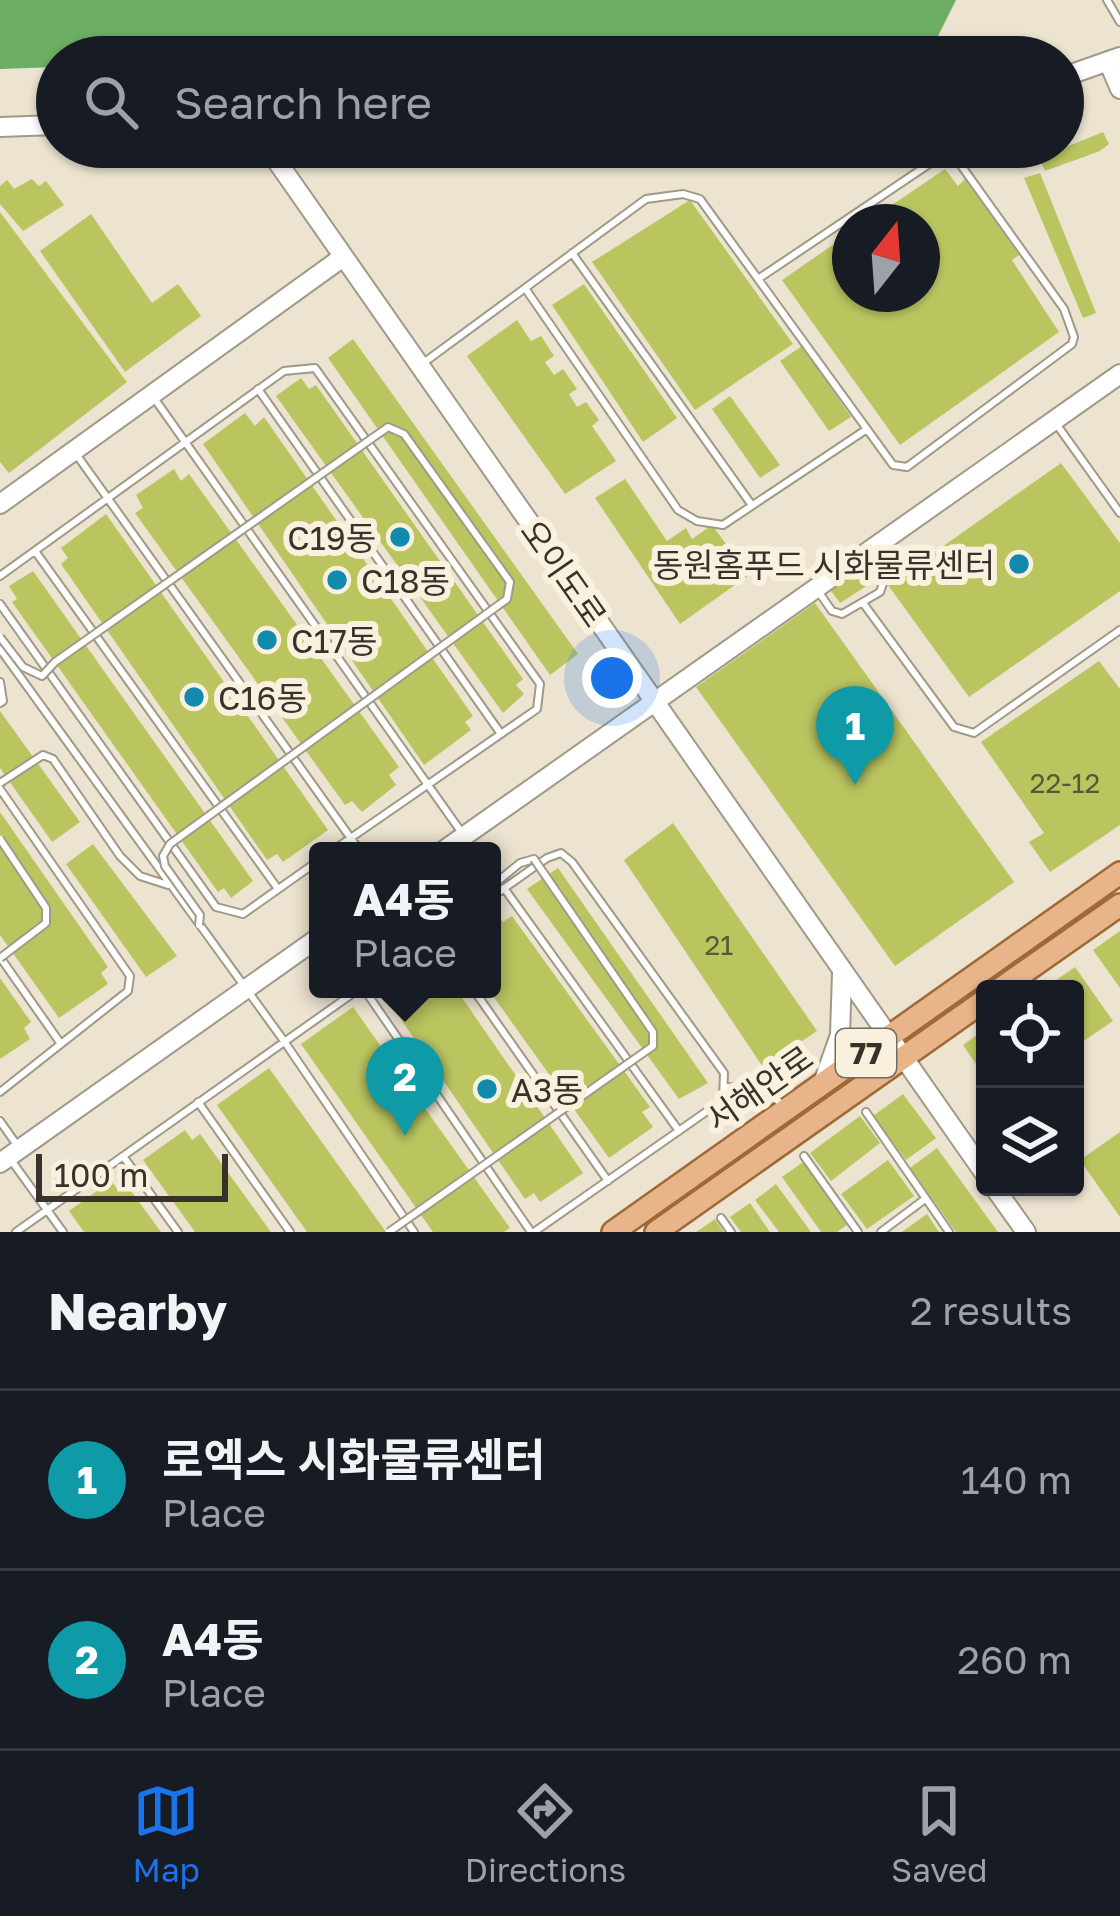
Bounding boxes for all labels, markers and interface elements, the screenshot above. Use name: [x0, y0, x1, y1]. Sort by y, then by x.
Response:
search box: [36, 36, 1084, 168]
icon: search: [78, 69, 144, 135]
text: Search here: [174, 75, 432, 129]
north arrow: [832, 204, 940, 312]
street label: 오이도로: [513, 512, 615, 634]
place label: C19동: [287, 518, 376, 557]
marker: C19동: [387, 524, 413, 550]
place label: 동원홈푸드 시화물류센터: [653, 545, 995, 584]
marker: 동원홈푸드 시화물류센터: [1006, 551, 1032, 577]
place label: C18동: [361, 561, 450, 600]
marker: C18동: [324, 567, 350, 593]
place label: C17동: [291, 621, 377, 660]
marker: C17동: [254, 627, 280, 653]
your location: [582, 648, 642, 708]
place label: C16동: [218, 678, 307, 717]
marker: C16동: [181, 684, 207, 710]
pin: 1: [816, 686, 894, 785]
house number: 22-12: [1030, 767, 1100, 799]
popup: [309, 842, 501, 998]
text: A4동: [353, 872, 455, 926]
text: Place: [353, 929, 457, 976]
house number: 21: [705, 929, 733, 961]
map controls: [976, 980, 1084, 1196]
button: locate: [976, 980, 1084, 1088]
road number: 77: [836, 1029, 896, 1077]
pin: 2: [366, 1037, 444, 1136]
street label: 서해안로: [698, 1037, 820, 1139]
place label: A3동: [511, 1070, 583, 1109]
marker: A3동: [474, 1076, 500, 1102]
button: layers: [976, 1088, 1084, 1196]
scale bar: [36, 1148, 228, 1201]
text: 100 m: [54, 1155, 148, 1194]
text: Nearby: [48, 1280, 227, 1341]
text: 2 results: [910, 1287, 1072, 1334]
text: 로엑스 시화물류센터: [162, 1432, 546, 1486]
text: 1: [77, 1456, 97, 1503]
text: 140 m: [961, 1456, 1072, 1503]
text: Place: [162, 1489, 266, 1536]
text: A4동: [162, 1612, 263, 1666]
text: 2: [75, 1636, 99, 1683]
text: 260 m: [957, 1636, 1072, 1683]
text: Place: [162, 1669, 266, 1716]
tab: Map: [133, 1778, 200, 1889]
tab: Directions: [465, 1778, 626, 1889]
tab: Saved: [891, 1778, 987, 1889]

